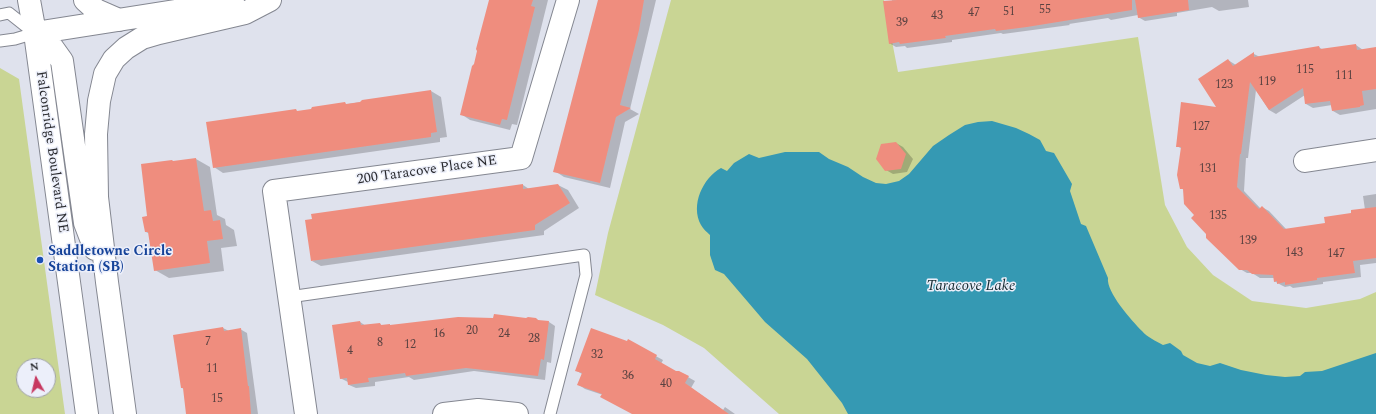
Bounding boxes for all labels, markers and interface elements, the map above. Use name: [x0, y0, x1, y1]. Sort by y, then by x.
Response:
house number: 55: [1039, 4, 1051, 18]
house number: 51: [1003, 6, 1015, 20]
house number: 47: [968, 7, 980, 21]
house number: 43: [931, 10, 943, 24]
house number: 39: [896, 17, 908, 31]
house number: 115: [1296, 64, 1314, 78]
street label: Falconridge Boulevard NE: [31, 70, 71, 234]
house number: 111: [1335, 70, 1353, 84]
house number: 119: [1258, 76, 1276, 90]
house number: 123: [1215, 79, 1233, 93]
house number: 127: [1192, 121, 1210, 135]
street label: 200 Taracove Place NE: [356, 153, 498, 189]
house number: 131: [1199, 163, 1217, 177]
house number: 135: [1209, 210, 1227, 224]
house number: 139: [1239, 235, 1257, 249]
place label: Saddletowne Circle Station (SB): [48, 244, 172, 276]
house number: 143: [1285, 247, 1303, 261]
house number: 147: [1327, 248, 1345, 262]
marker: Saddletowne Circle Station (SB): [35, 255, 45, 265]
water label: Taracove Lake: [926, 278, 1016, 296]
house number: 20: [466, 325, 478, 339]
house number: 16: [433, 328, 445, 342]
house number: 24: [498, 328, 510, 342]
house number: 28: [528, 333, 540, 347]
house number: 7: [205, 336, 211, 350]
house number: 8: [377, 337, 383, 351]
house number: 12: [404, 339, 416, 353]
house number: 4: [347, 345, 353, 359]
house number: 32: [591, 349, 603, 363]
north arrow: [16, 358, 56, 398]
text: N: [29, 358, 40, 376]
house number: 11: [206, 363, 218, 377]
house number: 36: [622, 370, 634, 384]
house number: 40: [660, 378, 672, 392]
house number: 15: [211, 393, 223, 407]

